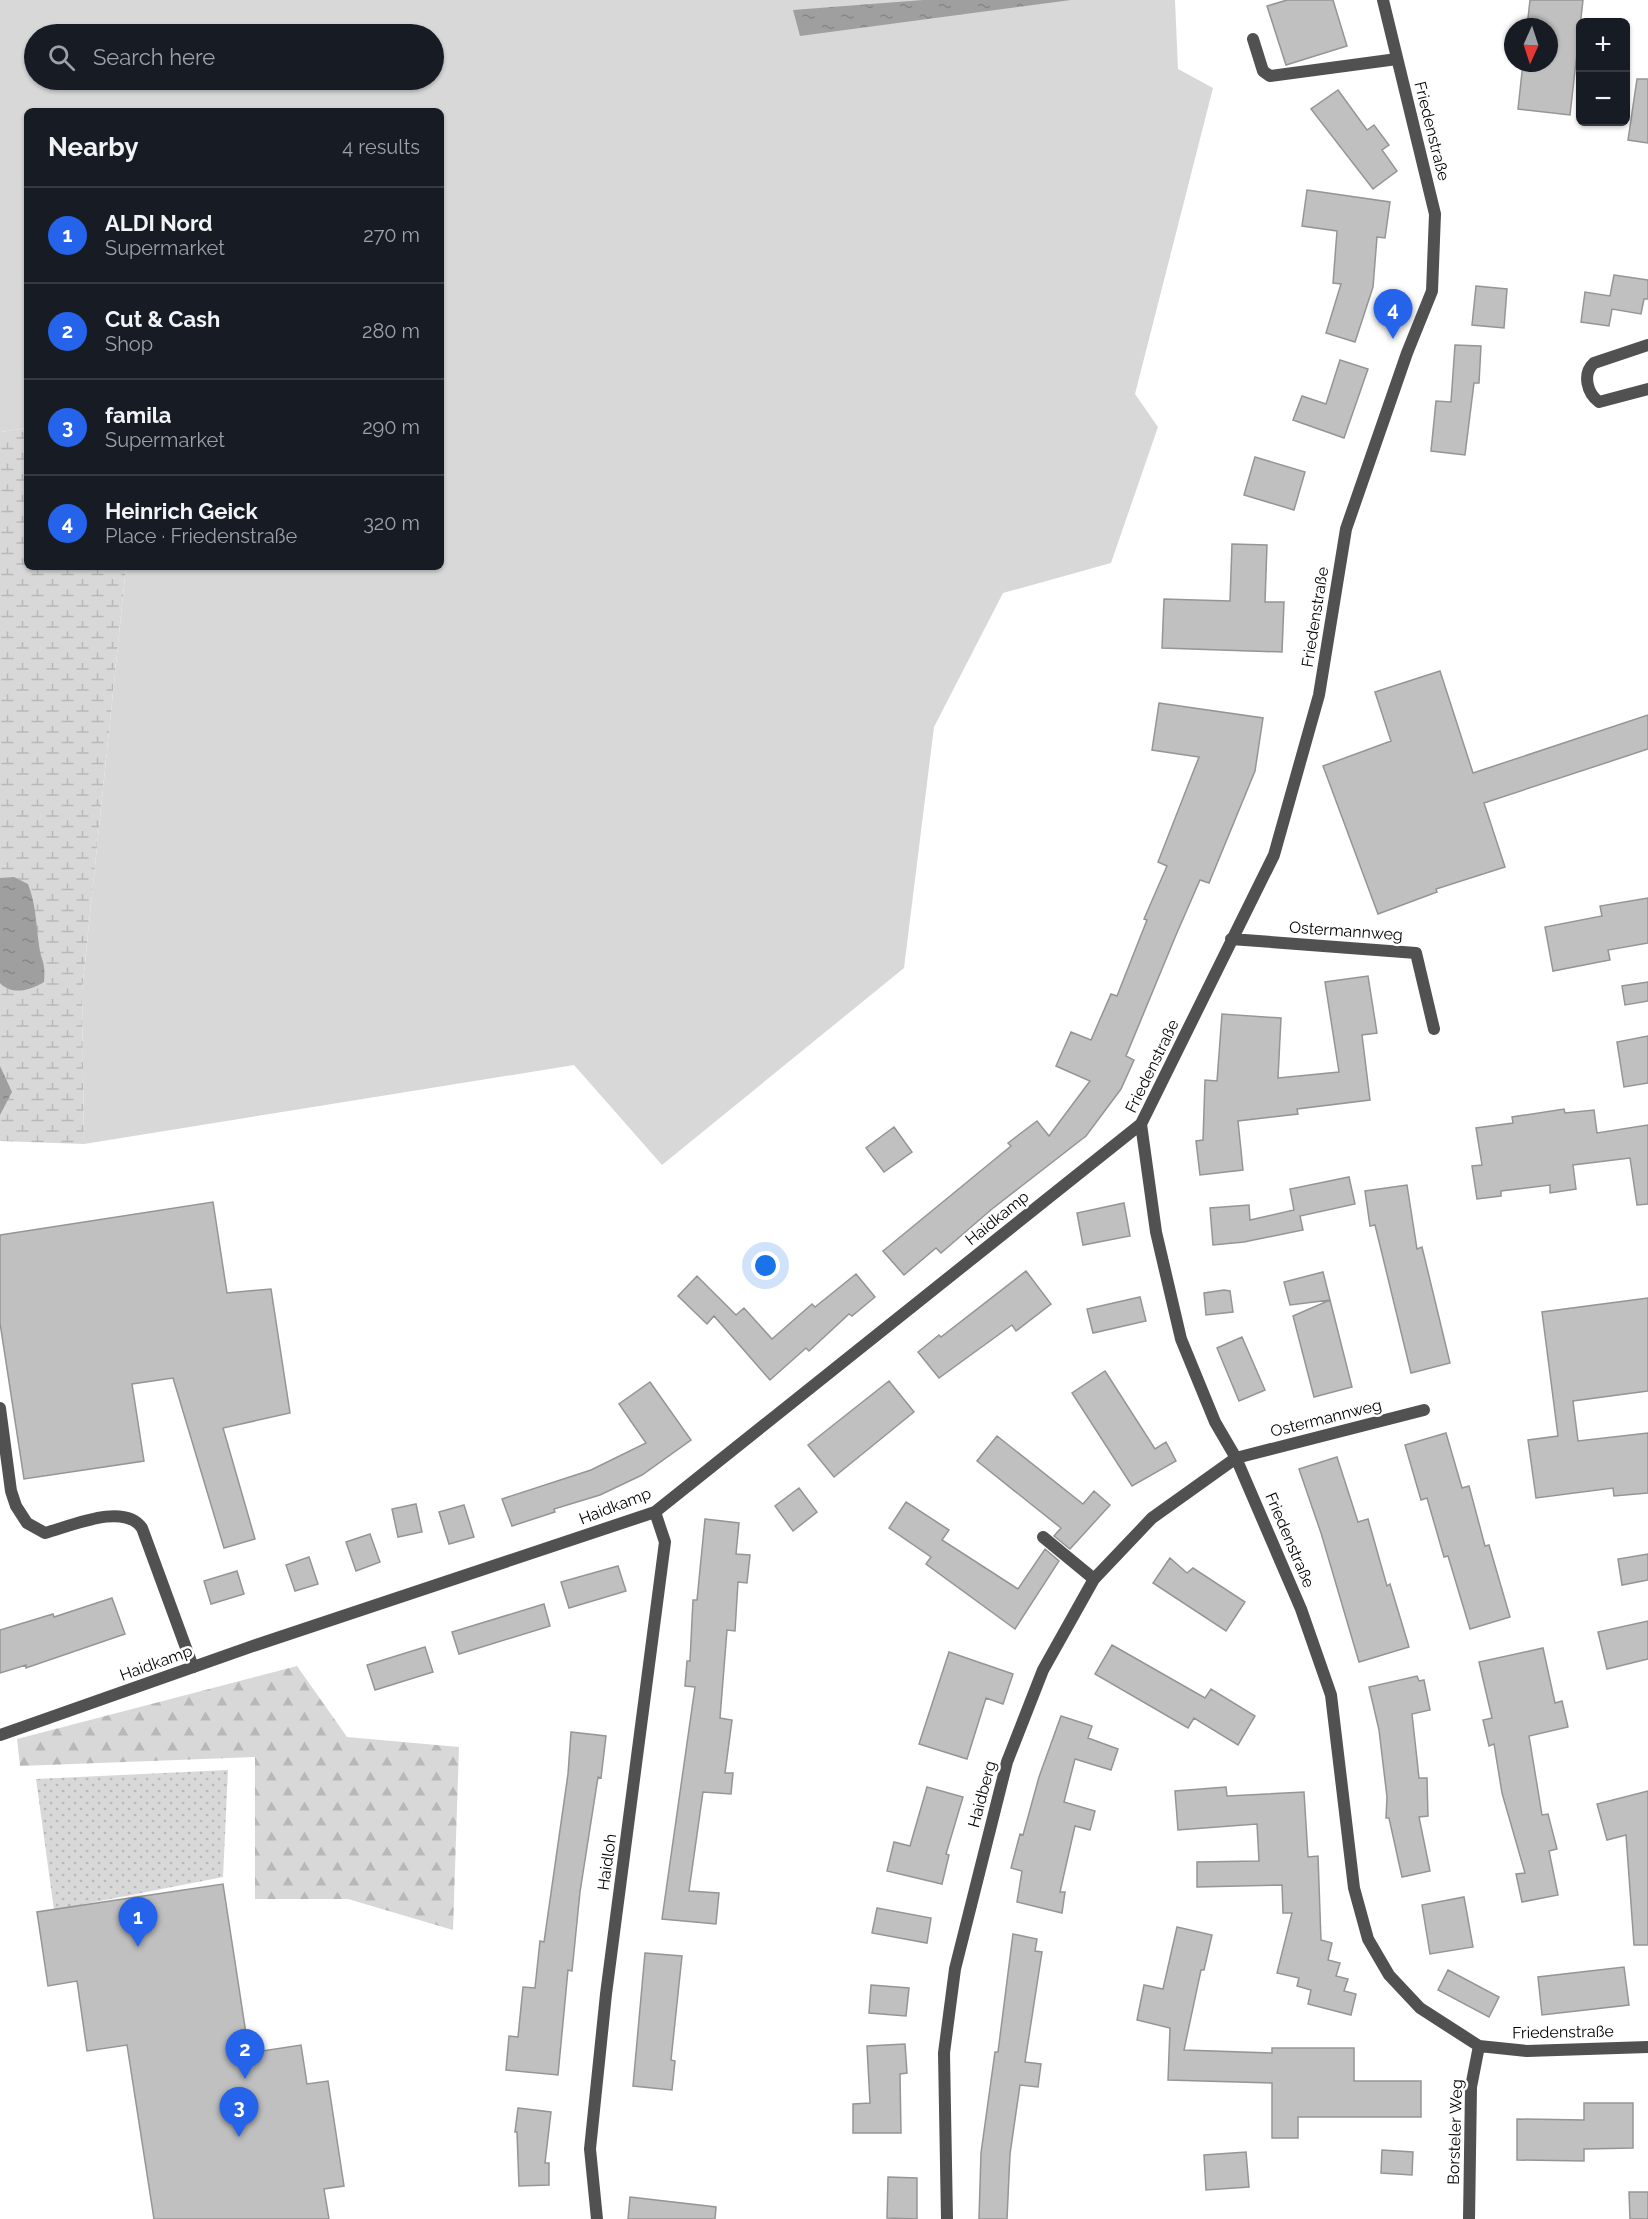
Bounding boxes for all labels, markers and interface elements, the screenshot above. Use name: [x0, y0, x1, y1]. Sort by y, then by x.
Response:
north arrow: [1504, 18, 1558, 72]
map controls: [1576, 18, 1630, 126]
button: +: [1576, 18, 1630, 72]
search box: [24, 24, 444, 90]
icon: search: [45, 41, 78, 74]
text: Search here: [93, 44, 215, 70]
button: −: [1576, 72, 1630, 126]
street label: Friedenstraße: [1410, 79, 1454, 183]
text: Nearby: [48, 132, 138, 162]
text: 4 results: [342, 135, 420, 159]
text: ALDI Nord: [105, 210, 212, 236]
text: 1: [63, 223, 72, 247]
text: 270 m: [363, 223, 420, 247]
text: Supermarket: [105, 236, 225, 260]
pin: 4: [1374, 290, 1412, 339]
text: Cut & Cash: [105, 306, 220, 332]
text: 2: [62, 319, 73, 343]
text: 280 m: [362, 319, 420, 343]
text: Shop: [105, 332, 153, 356]
text: famila: [105, 402, 171, 428]
text: 3: [62, 415, 73, 439]
text: 290 m: [362, 415, 420, 439]
text: Supermarket: [105, 428, 225, 452]
text: Heinrich Geick: [105, 498, 258, 524]
text: 4: [62, 511, 73, 535]
text: 320 m: [363, 511, 420, 535]
text: Place · Friedenstraße: [105, 524, 297, 548]
street label: Friedenstraße: [1298, 565, 1332, 669]
street label: Ostermannweg: [1289, 918, 1403, 944]
street label: Friedenstraße: [1121, 1016, 1183, 1116]
street label: Haidkamp: [962, 1187, 1032, 1249]
your location: [751, 1251, 780, 1280]
street label: Ostermannweg: [1268, 1395, 1384, 1441]
street label: Haidkamp: [576, 1484, 654, 1528]
street label: Friedenstraße: [1261, 1490, 1319, 1590]
street label: Haidkamp: [117, 1641, 195, 1685]
street label: Haidberg: [964, 1758, 1000, 1830]
street label: Haidloh: [594, 1832, 620, 1892]
pin: 1: [118, 1898, 158, 1947]
street label: Friedenstraße: [1512, 2022, 1614, 2042]
pin: 2: [226, 2030, 264, 2079]
street label: Borsteler Weg: [1444, 2079, 1466, 2185]
pin: 3: [220, 2088, 258, 2137]

